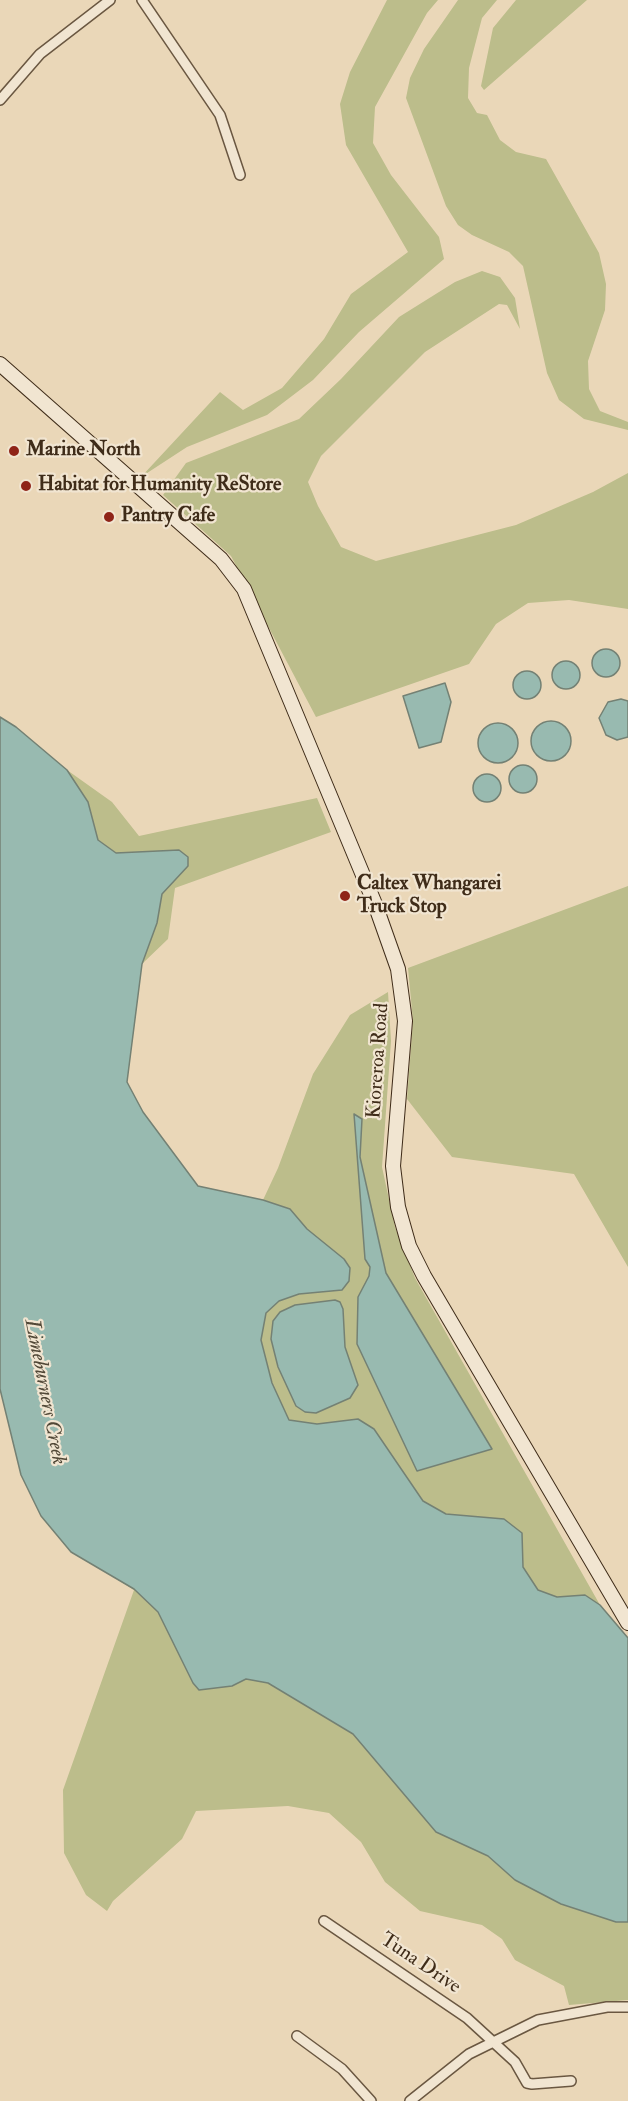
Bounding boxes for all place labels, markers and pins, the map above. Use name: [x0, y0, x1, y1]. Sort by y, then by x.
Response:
place label: Marine North: [26, 439, 141, 463]
marker: Marine North: [7, 444, 21, 458]
place label: Habitat for Humanity ReStore: [38, 474, 281, 498]
marker: Habitat for Humanity ReStore: [19, 479, 33, 493]
place label: Pantry Cafe: [121, 505, 215, 529]
marker: Pantry Cafe: [102, 510, 116, 524]
place label: Caltex Whangarei Truck Stop: [357, 873, 501, 920]
marker: Caltex Whangarei Truck Stop: [338, 889, 352, 903]

